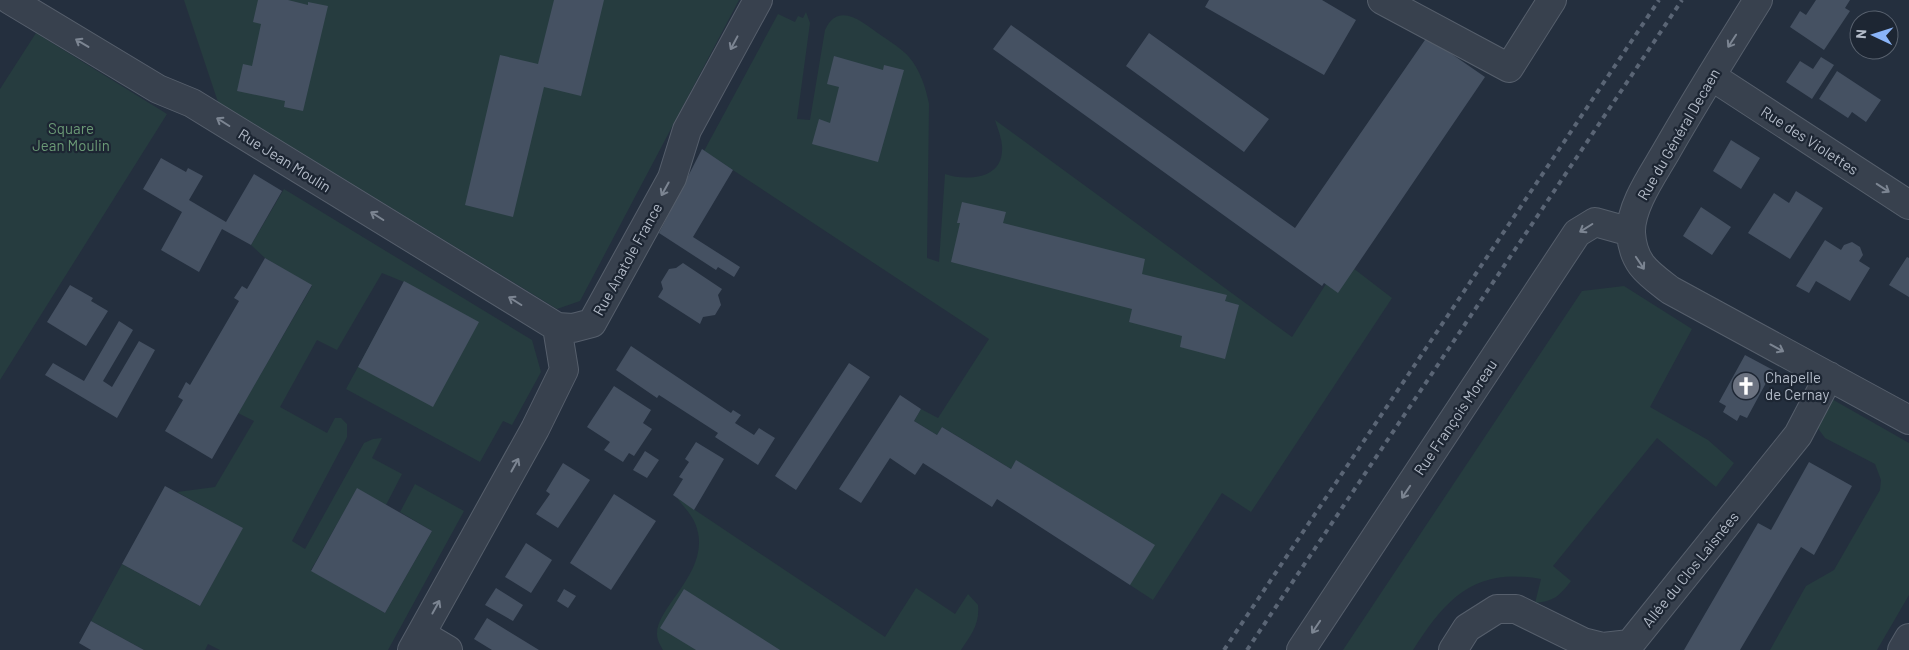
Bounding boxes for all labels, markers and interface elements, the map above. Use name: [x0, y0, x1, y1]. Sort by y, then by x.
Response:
north arrow: [1849, 10, 1899, 60]
text: N: [1852, 29, 1869, 39]
one-way arrow: [1727, 34, 1737, 48]
one-way arrow: [729, 35, 739, 50]
one-way arrow: [75, 38, 89, 48]
street label: Rue du Général Decaen: [1633, 65, 1723, 203]
street label: Rue des Violettes: [1758, 102, 1862, 178]
one-way arrow: [217, 117, 231, 127]
park label: Square Jean Moulin: [32, 119, 110, 154]
street label: Rue Jean Moulin: [235, 124, 335, 196]
one-way arrow: [660, 181, 670, 196]
one-way arrow: [1876, 183, 1890, 193]
street label: Rue Anatole France: [589, 200, 665, 318]
one-way arrow: [370, 211, 384, 221]
one-way arrow: [1579, 223, 1593, 233]
one-way arrow: [1635, 256, 1646, 270]
one-way arrow: [508, 296, 522, 307]
one-way arrow: [1770, 343, 1785, 353]
street label: Rue François Moreau: [1410, 356, 1500, 478]
place label: Chapelle de Cernay: [1765, 368, 1829, 403]
church icon: Chapelle de Cernay: [1731, 371, 1761, 401]
one-way arrow: [510, 459, 520, 473]
one-way arrow: [1401, 485, 1411, 499]
street label: Allée du Clos Laisnées: [1638, 508, 1742, 630]
one-way arrow: [431, 600, 441, 615]
one-way arrow: [1311, 620, 1321, 634]

